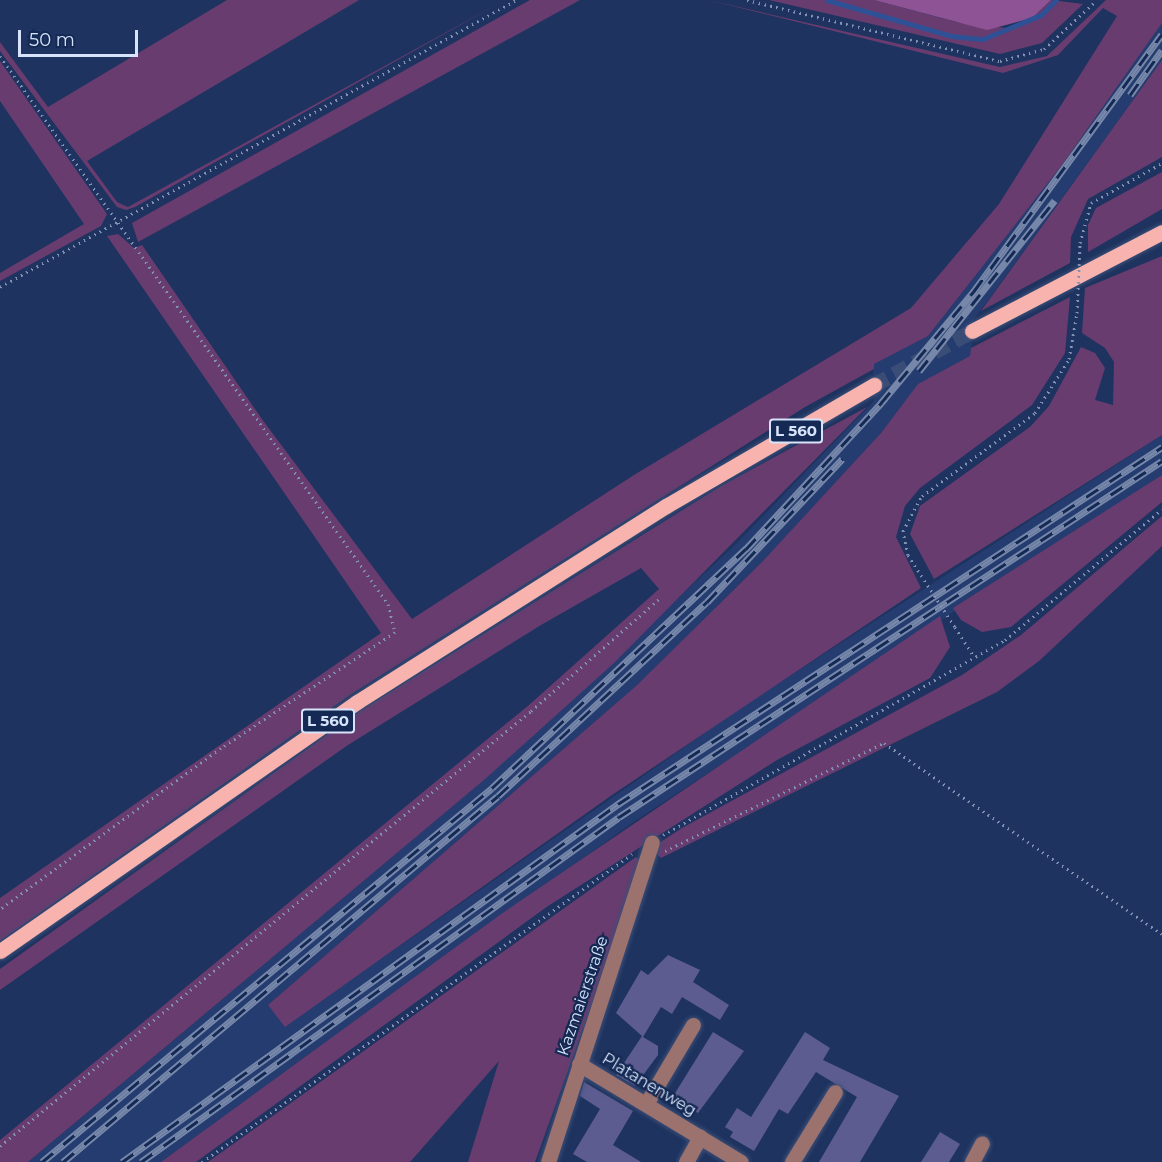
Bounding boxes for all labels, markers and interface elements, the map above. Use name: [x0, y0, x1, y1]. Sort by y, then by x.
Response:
scale bar: [21, 18, 141, 56]
text: 50 m: [29, 29, 75, 51]
road number: L 560: [769, 419, 823, 443]
road number: L 560: [301, 709, 355, 733]
street label: Kazmaierstraße: [554, 934, 612, 1058]
street label: Platanenweg: [598, 1049, 700, 1121]

